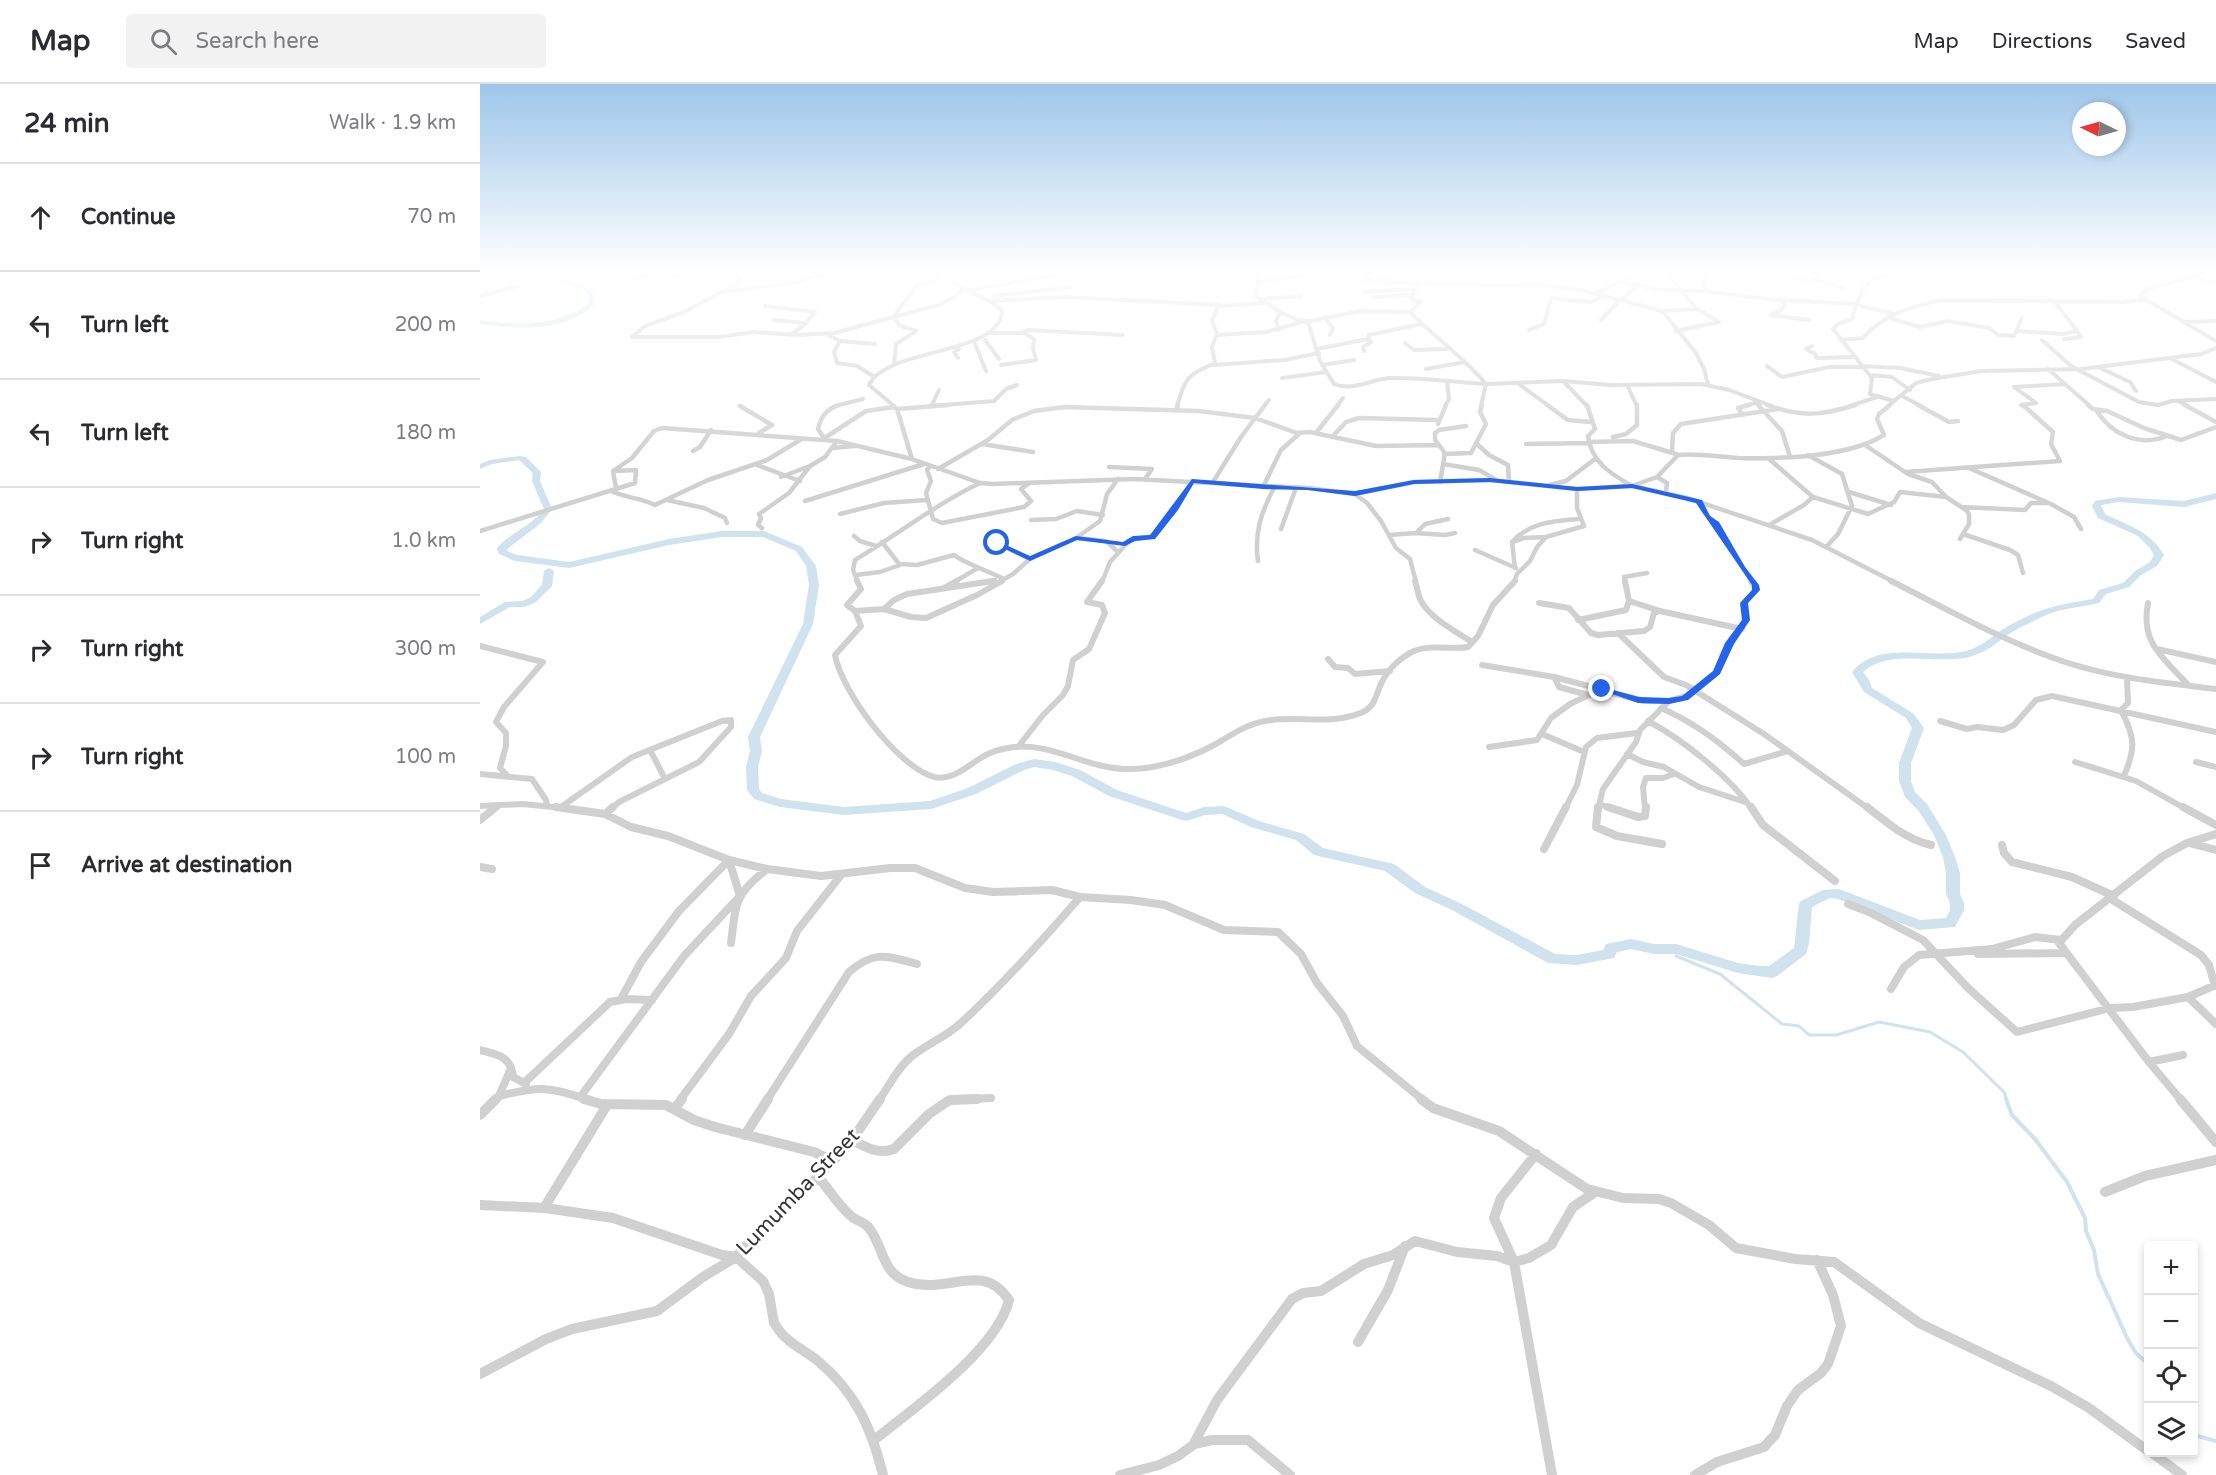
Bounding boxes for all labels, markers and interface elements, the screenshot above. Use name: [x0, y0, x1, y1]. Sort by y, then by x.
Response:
search box: [126, 14, 546, 68]
text: Map: [30, 24, 90, 58]
icon: search: [147, 25, 180, 58]
text: Search here: [195, 28, 319, 54]
text: Map: [1913, 29, 1959, 54]
text: Directions: [1992, 29, 2092, 54]
text: Saved: [2125, 29, 2186, 54]
north arrow: [2072, 102, 2126, 156]
text: 24 min: [24, 108, 110, 139]
text: Walk · 1.9 km: [329, 111, 456, 135]
icon: ahead: [24, 201, 57, 234]
text: Continue: [81, 204, 176, 230]
text: 70 m: [407, 205, 456, 229]
icon: left: [24, 309, 57, 342]
text: Turn left: [81, 312, 169, 338]
text: 200 m: [395, 313, 456, 337]
icon: left: [24, 417, 57, 450]
text: Turn left: [81, 420, 169, 446]
text: 180 m: [395, 421, 456, 445]
icon: right: [24, 525, 57, 558]
text: Turn right: [81, 528, 183, 554]
text: 1.0 km: [391, 529, 456, 553]
route start: [983, 529, 1009, 555]
icon: right: [24, 633, 57, 666]
text: Turn right: [81, 636, 183, 662]
text: 300 m: [395, 637, 456, 661]
route end: [1588, 675, 1614, 701]
icon: right: [24, 741, 57, 774]
text: Turn right: [81, 744, 183, 770]
text: 100 m: [395, 745, 456, 769]
icon: arrive: [24, 849, 57, 882]
text: Arrive at destination: [81, 852, 292, 878]
street label: Lumumba Street: [731, 1123, 865, 1261]
map controls: [2144, 1241, 2198, 1457]
button: +: [2144, 1241, 2198, 1295]
button: −: [2144, 1295, 2198, 1349]
button: locate: [2144, 1349, 2198, 1403]
button: layers: [2144, 1403, 2198, 1457]

